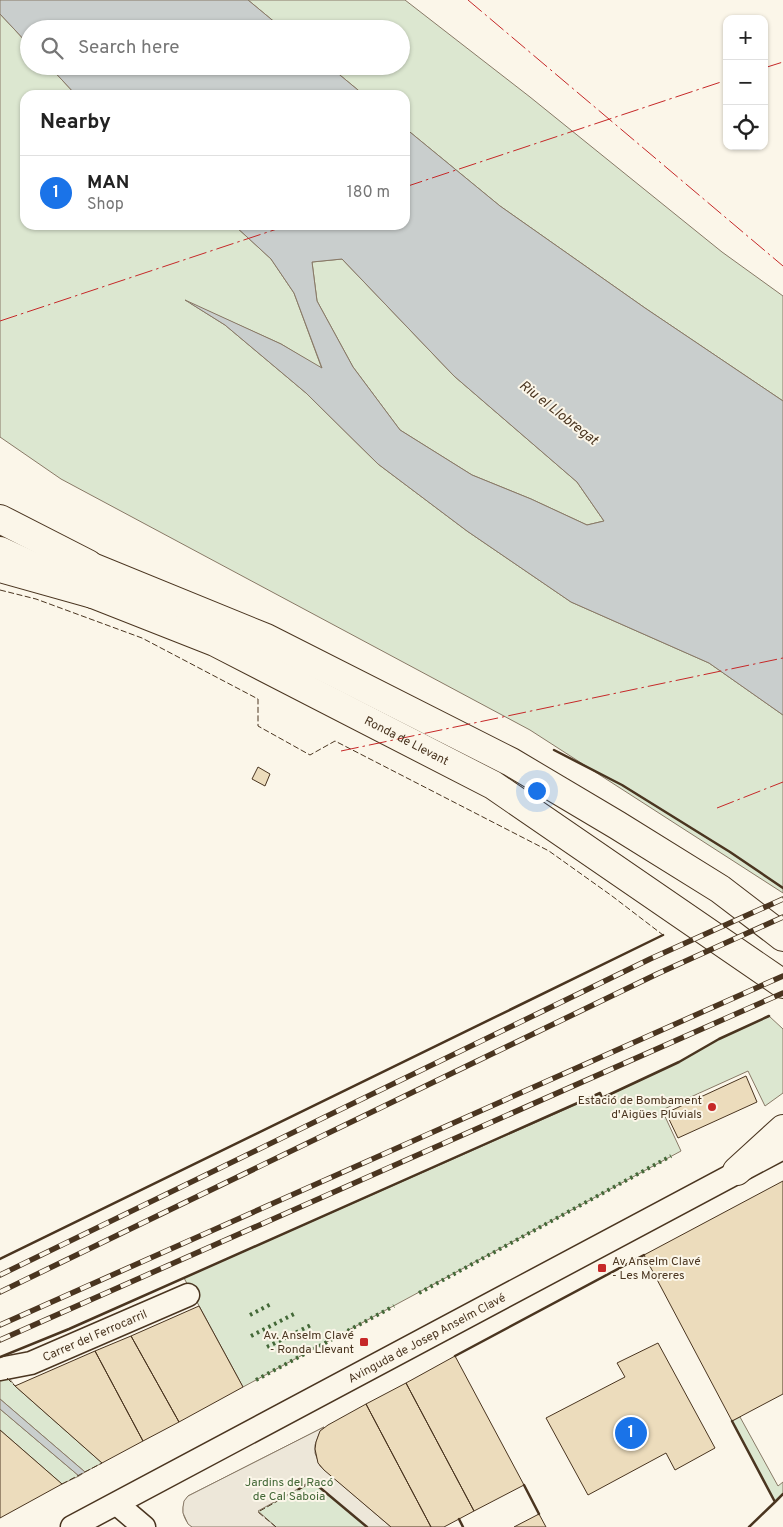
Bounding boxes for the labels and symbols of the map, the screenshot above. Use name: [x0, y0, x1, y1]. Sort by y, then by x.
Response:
water label: Riu el Llobregat: [515, 377, 602, 450]
street label: Ronda de Llevant: [361, 713, 451, 770]
your location: [524, 778, 550, 804]
place label: Estació de Bombament d'Aigües Pluvials: [578, 1093, 702, 1123]
marker: Estació de Bombament d'Aigües Pluvials: [706, 1101, 718, 1113]
place label: Av Anselm Clavé - Les Moreres: [612, 1254, 701, 1284]
marker: Av Anselm Clavé - Les Moreres: [596, 1262, 608, 1274]
street label: Avinguda de Josep Anselm Clavé: [346, 1290, 509, 1387]
street label: Carrer del Ferrocarril: [40, 1307, 150, 1366]
place label: Av. Anselm Clavé - Ronda Llevant: [263, 1328, 354, 1358]
marker: Av. Anselm Clavé - Ronda Llevant: [358, 1336, 370, 1348]
pin: 1: [615, 1414, 647, 1452]
park label: Jardins del Racó de Cal Saboia: [245, 1475, 334, 1505]

